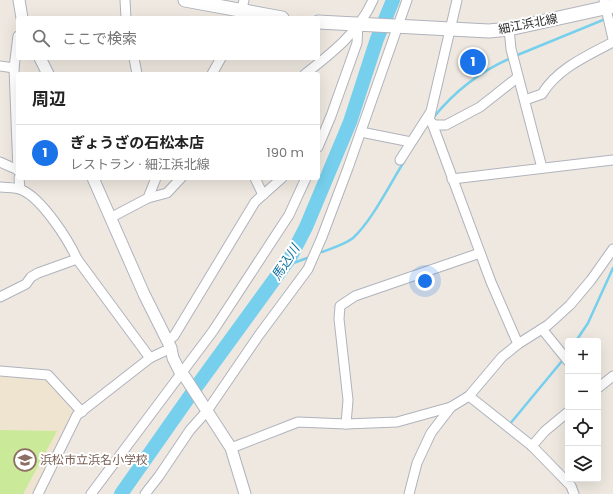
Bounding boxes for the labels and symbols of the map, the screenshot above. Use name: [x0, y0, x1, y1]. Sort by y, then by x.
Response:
street label: 細江浜北線: [497, 9, 559, 38]
pin: 1: [460, 47, 486, 77]
water label: 馬込川: [267, 239, 305, 284]
your location: [415, 271, 435, 291]
school or university icon: 浜松市立浜名小学校: [12, 447, 38, 473]
place label: 浜松市立浜名小学校: [40, 451, 148, 468]

